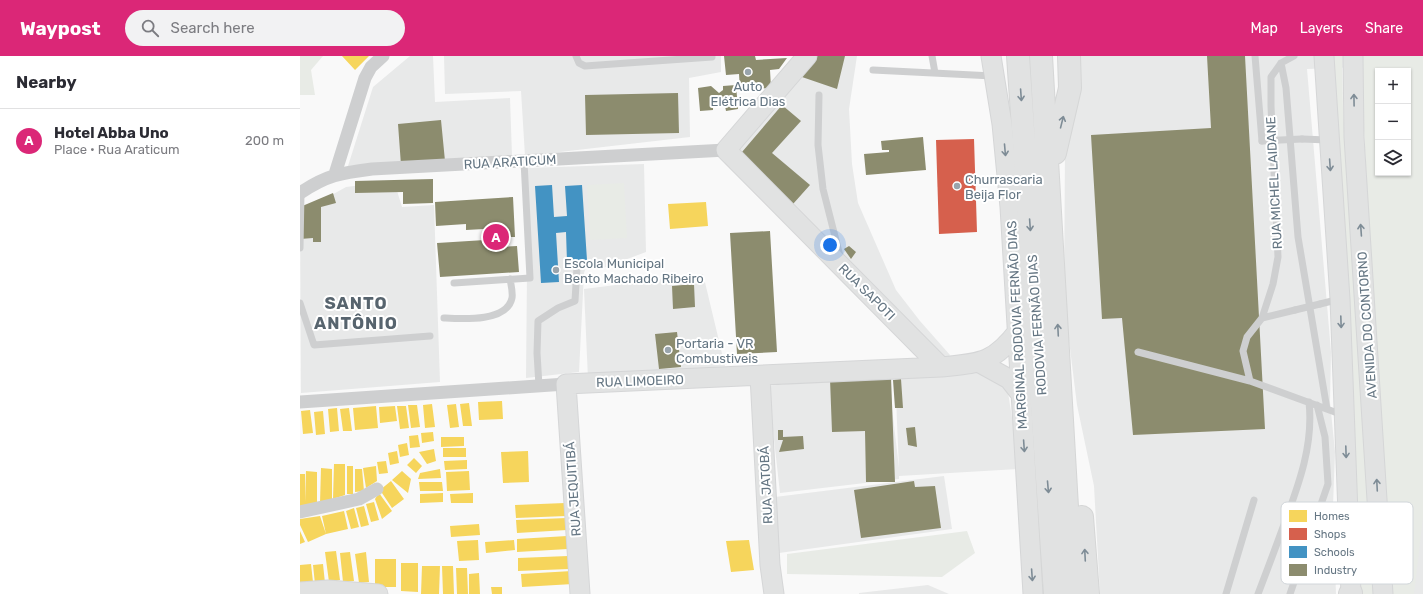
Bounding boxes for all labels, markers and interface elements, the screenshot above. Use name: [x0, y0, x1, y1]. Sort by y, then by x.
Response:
search box: [125, 10, 405, 46]
text: Waypost: [20, 17, 101, 40]
icon: search: [139, 17, 161, 39]
text: Search here: [171, 19, 255, 37]
text: Map: [1251, 20, 1278, 37]
text: Layers: [1300, 20, 1343, 37]
text: Share: [1365, 20, 1403, 37]
marker: Auto Elétrica Dias: [743, 67, 753, 77]
map controls: [1375, 68, 1411, 176]
button: +: [1375, 68, 1411, 104]
text: Nearby: [16, 72, 77, 92]
place label: Auto Elétrica Dias: [711, 79, 786, 109]
one-way arrow: [1018, 88, 1025, 101]
one-way arrow: [1350, 94, 1358, 107]
button: −: [1375, 104, 1411, 140]
one-way arrow: [1059, 116, 1066, 129]
street label: RUA MICHEL LAIDANE: [1263, 116, 1285, 250]
text: Hotel Abba Uno: [54, 124, 169, 142]
text: A: [24, 133, 34, 148]
text: 200 m: [245, 133, 284, 148]
button: layers: [1375, 140, 1411, 176]
text: Place · Rua Araticum: [54, 142, 180, 157]
one-way arrow: [1001, 143, 1008, 156]
street label: RUA ARATICUM: [463, 152, 557, 172]
one-way arrow: [1326, 158, 1334, 171]
place label: Churrascaria Beija Flor: [965, 172, 1043, 202]
marker: Churrascaria Beija Flor: [952, 181, 962, 191]
one-way arrow: [1027, 218, 1034, 231]
street label: MARGINAL RODOVIA FERNÃO DIAS: [1004, 220, 1030, 430]
pin: A: [483, 222, 509, 252]
one-way arrow: [1357, 224, 1364, 237]
your location: [820, 235, 840, 255]
street label: AVENIDA DO CONTORNO: [1354, 251, 1380, 399]
street label: RODOVIA FERNÃO DIAS: [1025, 254, 1049, 396]
place label: Escola Municipal Bento Machado Ribeiro: [564, 256, 704, 286]
street label: RUA SAPOTI: [836, 261, 898, 323]
marker: Escola Municipal Bento Machado Ribeiro: [551, 265, 561, 275]
district label: SANTO ANTÔNIO: [314, 293, 398, 333]
one-way arrow: [1337, 315, 1345, 328]
one-way arrow: [1054, 324, 1061, 337]
place label: Portaria - VR Combustiveis: [676, 336, 758, 366]
marker: Portaria - VR Combustiveis: [663, 345, 673, 355]
street label: RUA LIMOEIRO: [596, 372, 684, 390]
one-way arrow: [1020, 439, 1027, 452]
street label: RUA JEQUITIBÁ: [562, 441, 584, 537]
street label: RUA JATOBÁ: [756, 445, 776, 524]
one-way arrow: [1342, 445, 1350, 458]
one-way arrow: [1373, 479, 1380, 492]
one-way arrow: [1045, 480, 1052, 493]
legend: [1281, 502, 1413, 584]
text: Homes: [1314, 510, 1350, 523]
text: Shops: [1314, 528, 1346, 541]
text: Schools: [1314, 546, 1355, 559]
one-way arrow: [1082, 549, 1089, 562]
text: Industry: [1314, 564, 1357, 577]
one-way arrow: [1029, 568, 1036, 581]

